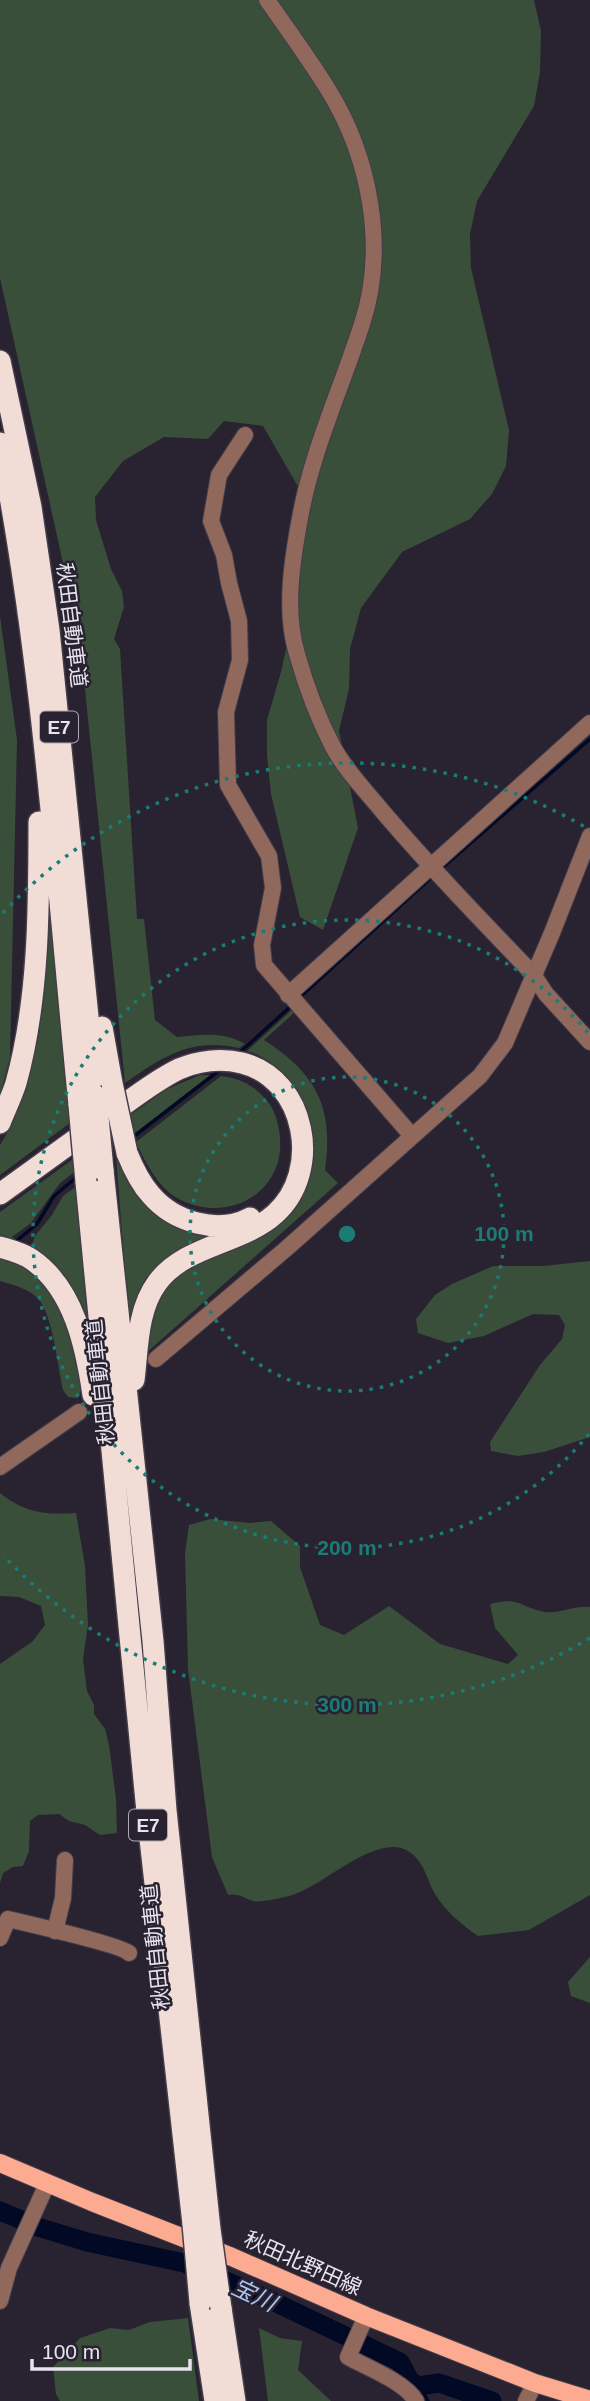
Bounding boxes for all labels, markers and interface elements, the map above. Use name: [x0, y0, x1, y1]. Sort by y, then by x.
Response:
street label: 秋田自動車道: [53, 561, 91, 689]
road number: E7: [40, 712, 78, 742]
centre of rings: [335, 1222, 359, 1246]
text: 100 m: [474, 1222, 534, 1245]
street label: 秋田自動車道: [82, 1318, 118, 1446]
text: 200 m: [317, 1536, 377, 1559]
text: 300 m: [317, 1693, 377, 1716]
road number: E7: [129, 1810, 167, 1840]
street label: 秋田自動車道: [137, 1883, 173, 2011]
street label: 秋田北野田線: [241, 2227, 365, 2299]
water label: 宝川: [228, 2273, 283, 2318]
scale bar: [32, 2328, 189, 2372]
text: 100 m: [42, 2340, 100, 2363]

